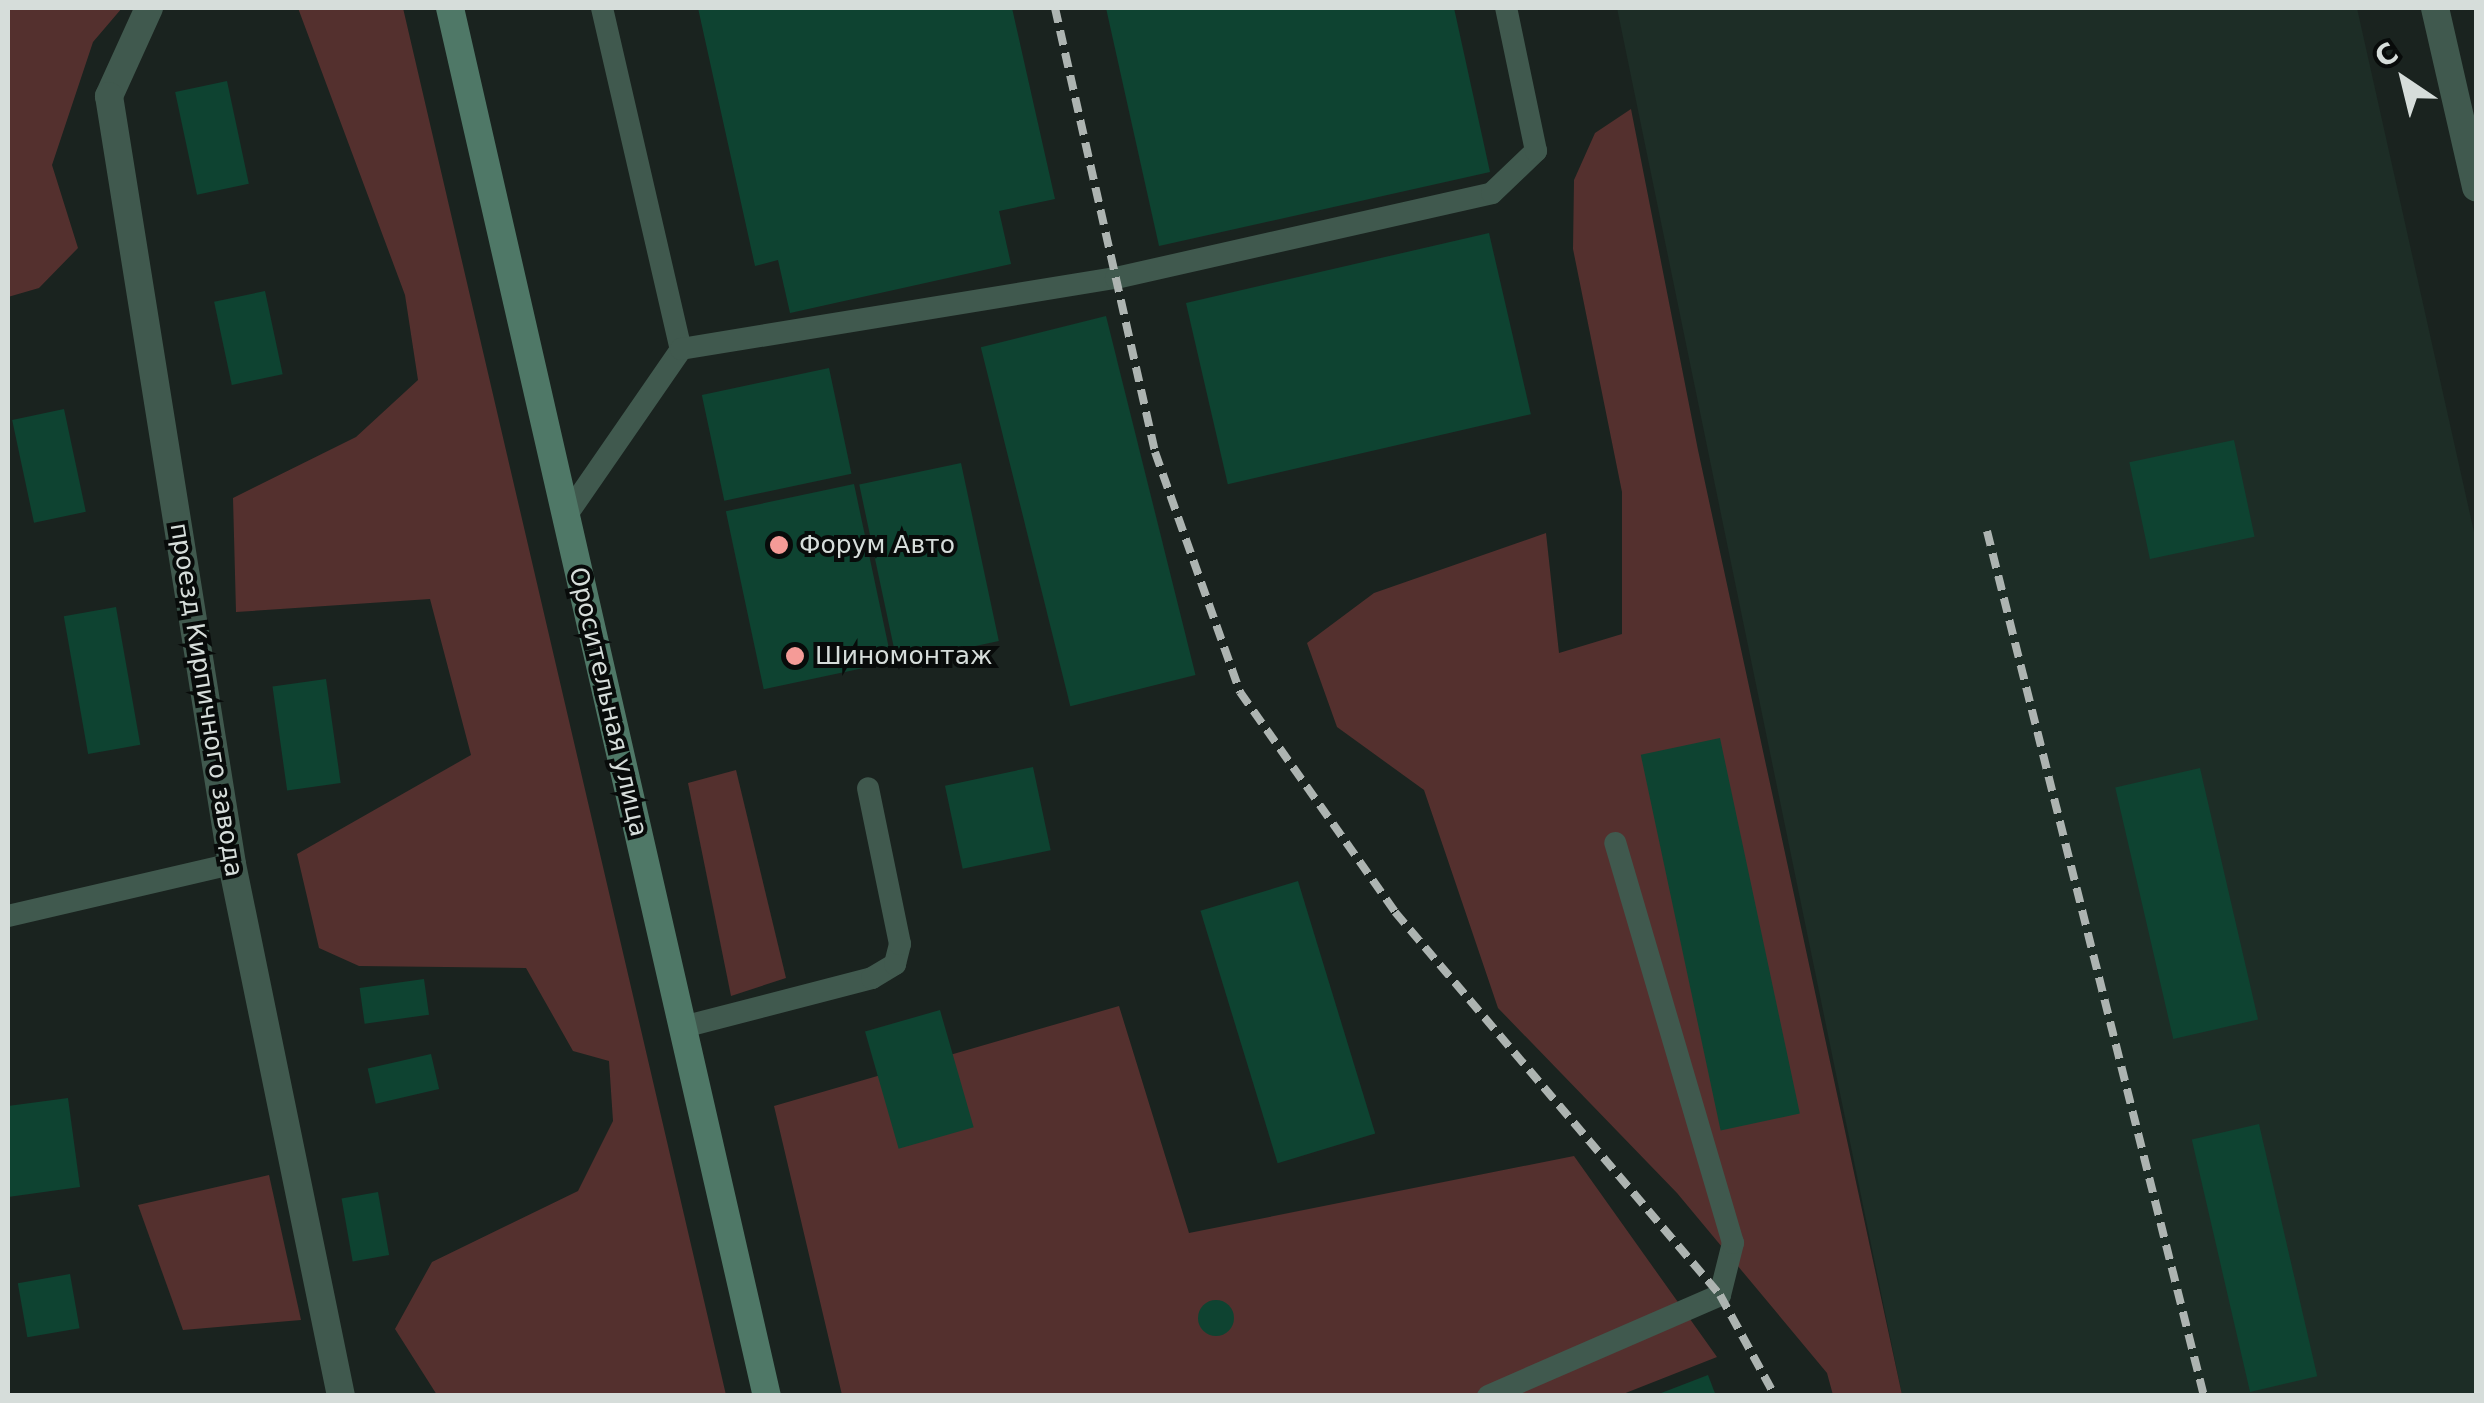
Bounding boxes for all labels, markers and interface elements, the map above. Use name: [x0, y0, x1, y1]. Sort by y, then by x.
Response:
north arrow: [2354, 30, 2454, 130]
text: С: [2369, 36, 2404, 74]
street label: проезд Кирпичного завода: [163, 521, 249, 879]
place label: Форум Авто: [799, 530, 955, 560]
marker: Форум Авто: [768, 534, 790, 556]
street label: Оросительная улица: [562, 564, 654, 840]
place label: Шиномонтаж: [815, 641, 993, 671]
marker: Шиномонтаж: [784, 645, 806, 667]

